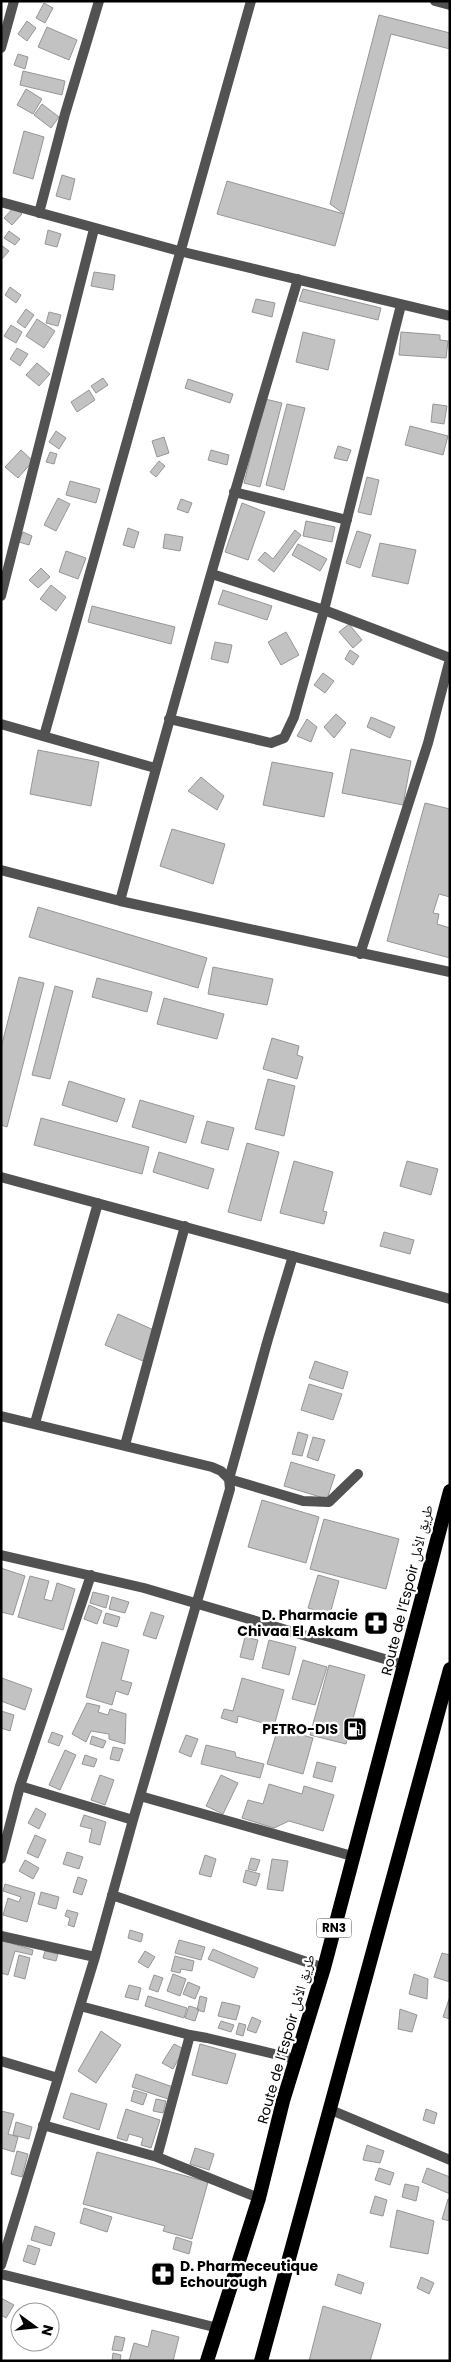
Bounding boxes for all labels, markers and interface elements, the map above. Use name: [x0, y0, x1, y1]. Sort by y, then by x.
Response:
street label: Route de l’Espoir طريق الأمل: [376, 1503, 438, 1677]
place label: D. Pharmacie Chivaa El Askam: [237, 1605, 358, 1641]
pharmacy icon: D. Pharmacie Chivaa El Askam: [363, 1610, 389, 1636]
fuel station icon: PETRO-DIS: [342, 1716, 368, 1742]
place label: PETRO-DIS: [262, 1719, 338, 1739]
road number: RN3: [316, 1919, 352, 1938]
street label: Route de l’Espoir طريق الأمل: [252, 1952, 320, 2126]
place label: D. Pharmeceutique Echourough: [180, 2256, 318, 2292]
pharmacy icon: D. Pharmeceutique Echourough: [150, 2261, 176, 2287]
north arrow: [10, 2302, 60, 2352]
text: N: [37, 2323, 59, 2338]

